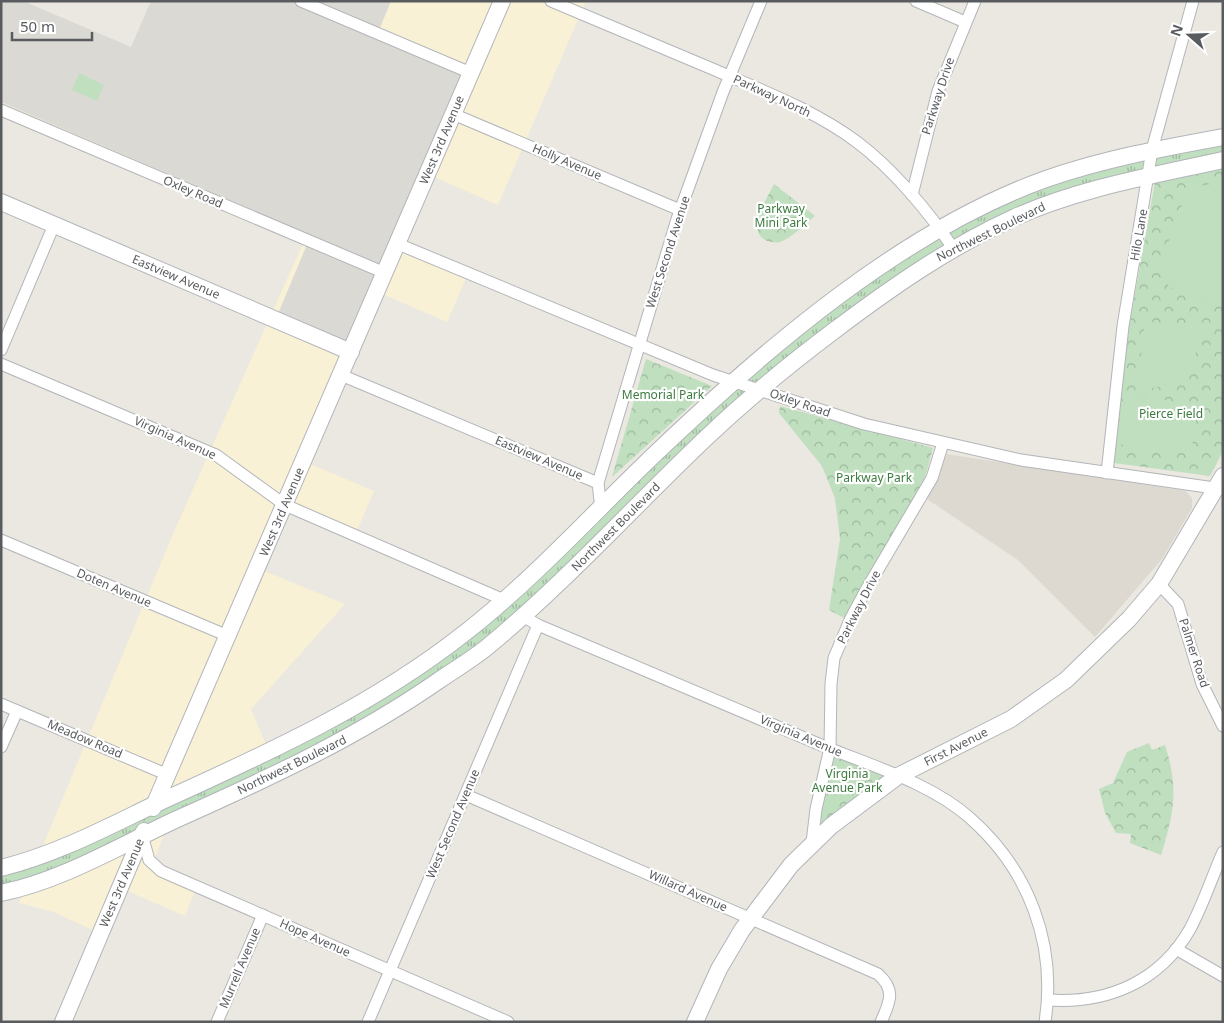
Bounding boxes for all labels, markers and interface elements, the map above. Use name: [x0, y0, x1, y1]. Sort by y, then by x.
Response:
scale bar: [12, 10, 92, 42]
north arrow: [1164, 10, 1214, 60]
text: 50 m: [20, 16, 55, 36]
text: N: [1165, 22, 1187, 39]
street label: Parkway Drive: [917, 55, 958, 137]
street label: Parkway North: [731, 70, 814, 121]
street label: West 3rd Avenue: [415, 93, 468, 187]
street label: Holly Avenue: [530, 139, 605, 184]
street label: Oxley Road: [161, 171, 226, 212]
street label: West Second Avenue: [641, 193, 694, 310]
street label: Northwest Boulevard: [933, 198, 1048, 265]
park label: Parkway Mini Park: [755, 200, 808, 231]
street label: Hilo Lane: [1126, 207, 1151, 262]
street label: Eastview Avenue: [130, 250, 223, 303]
street label: Oxley Road: [767, 384, 833, 421]
park label: Memorial Park: [622, 386, 705, 403]
park label: Pierce Field: [1139, 405, 1203, 422]
street label: Virginia Avenue: [132, 412, 219, 463]
street label: Eastview Avenue: [493, 431, 586, 484]
street label: West 3rd Avenue: [255, 465, 308, 559]
park label: Parkway Park: [836, 469, 913, 486]
street label: Northwest Boulevard: [567, 478, 664, 575]
street label: Doten Avenue: [74, 564, 154, 611]
street label: Parkway Drive: [833, 567, 884, 646]
street label: Palmer Road: [1175, 616, 1214, 690]
street label: Virginia Avenue: [757, 711, 845, 761]
street label: Meadow Road: [45, 715, 125, 762]
street label: First Avenue: [921, 723, 991, 770]
street label: Northwest Boulevard: [234, 731, 349, 798]
park label: Virginia Avenue Park: [812, 765, 883, 796]
street label: West Second Avenue: [422, 766, 483, 881]
street label: West 3rd Avenue: [95, 836, 148, 930]
street label: Willard Avenue: [646, 866, 730, 916]
street label: Hope Avenue: [277, 914, 353, 961]
street label: Murrell Avenue: [215, 925, 264, 1011]

